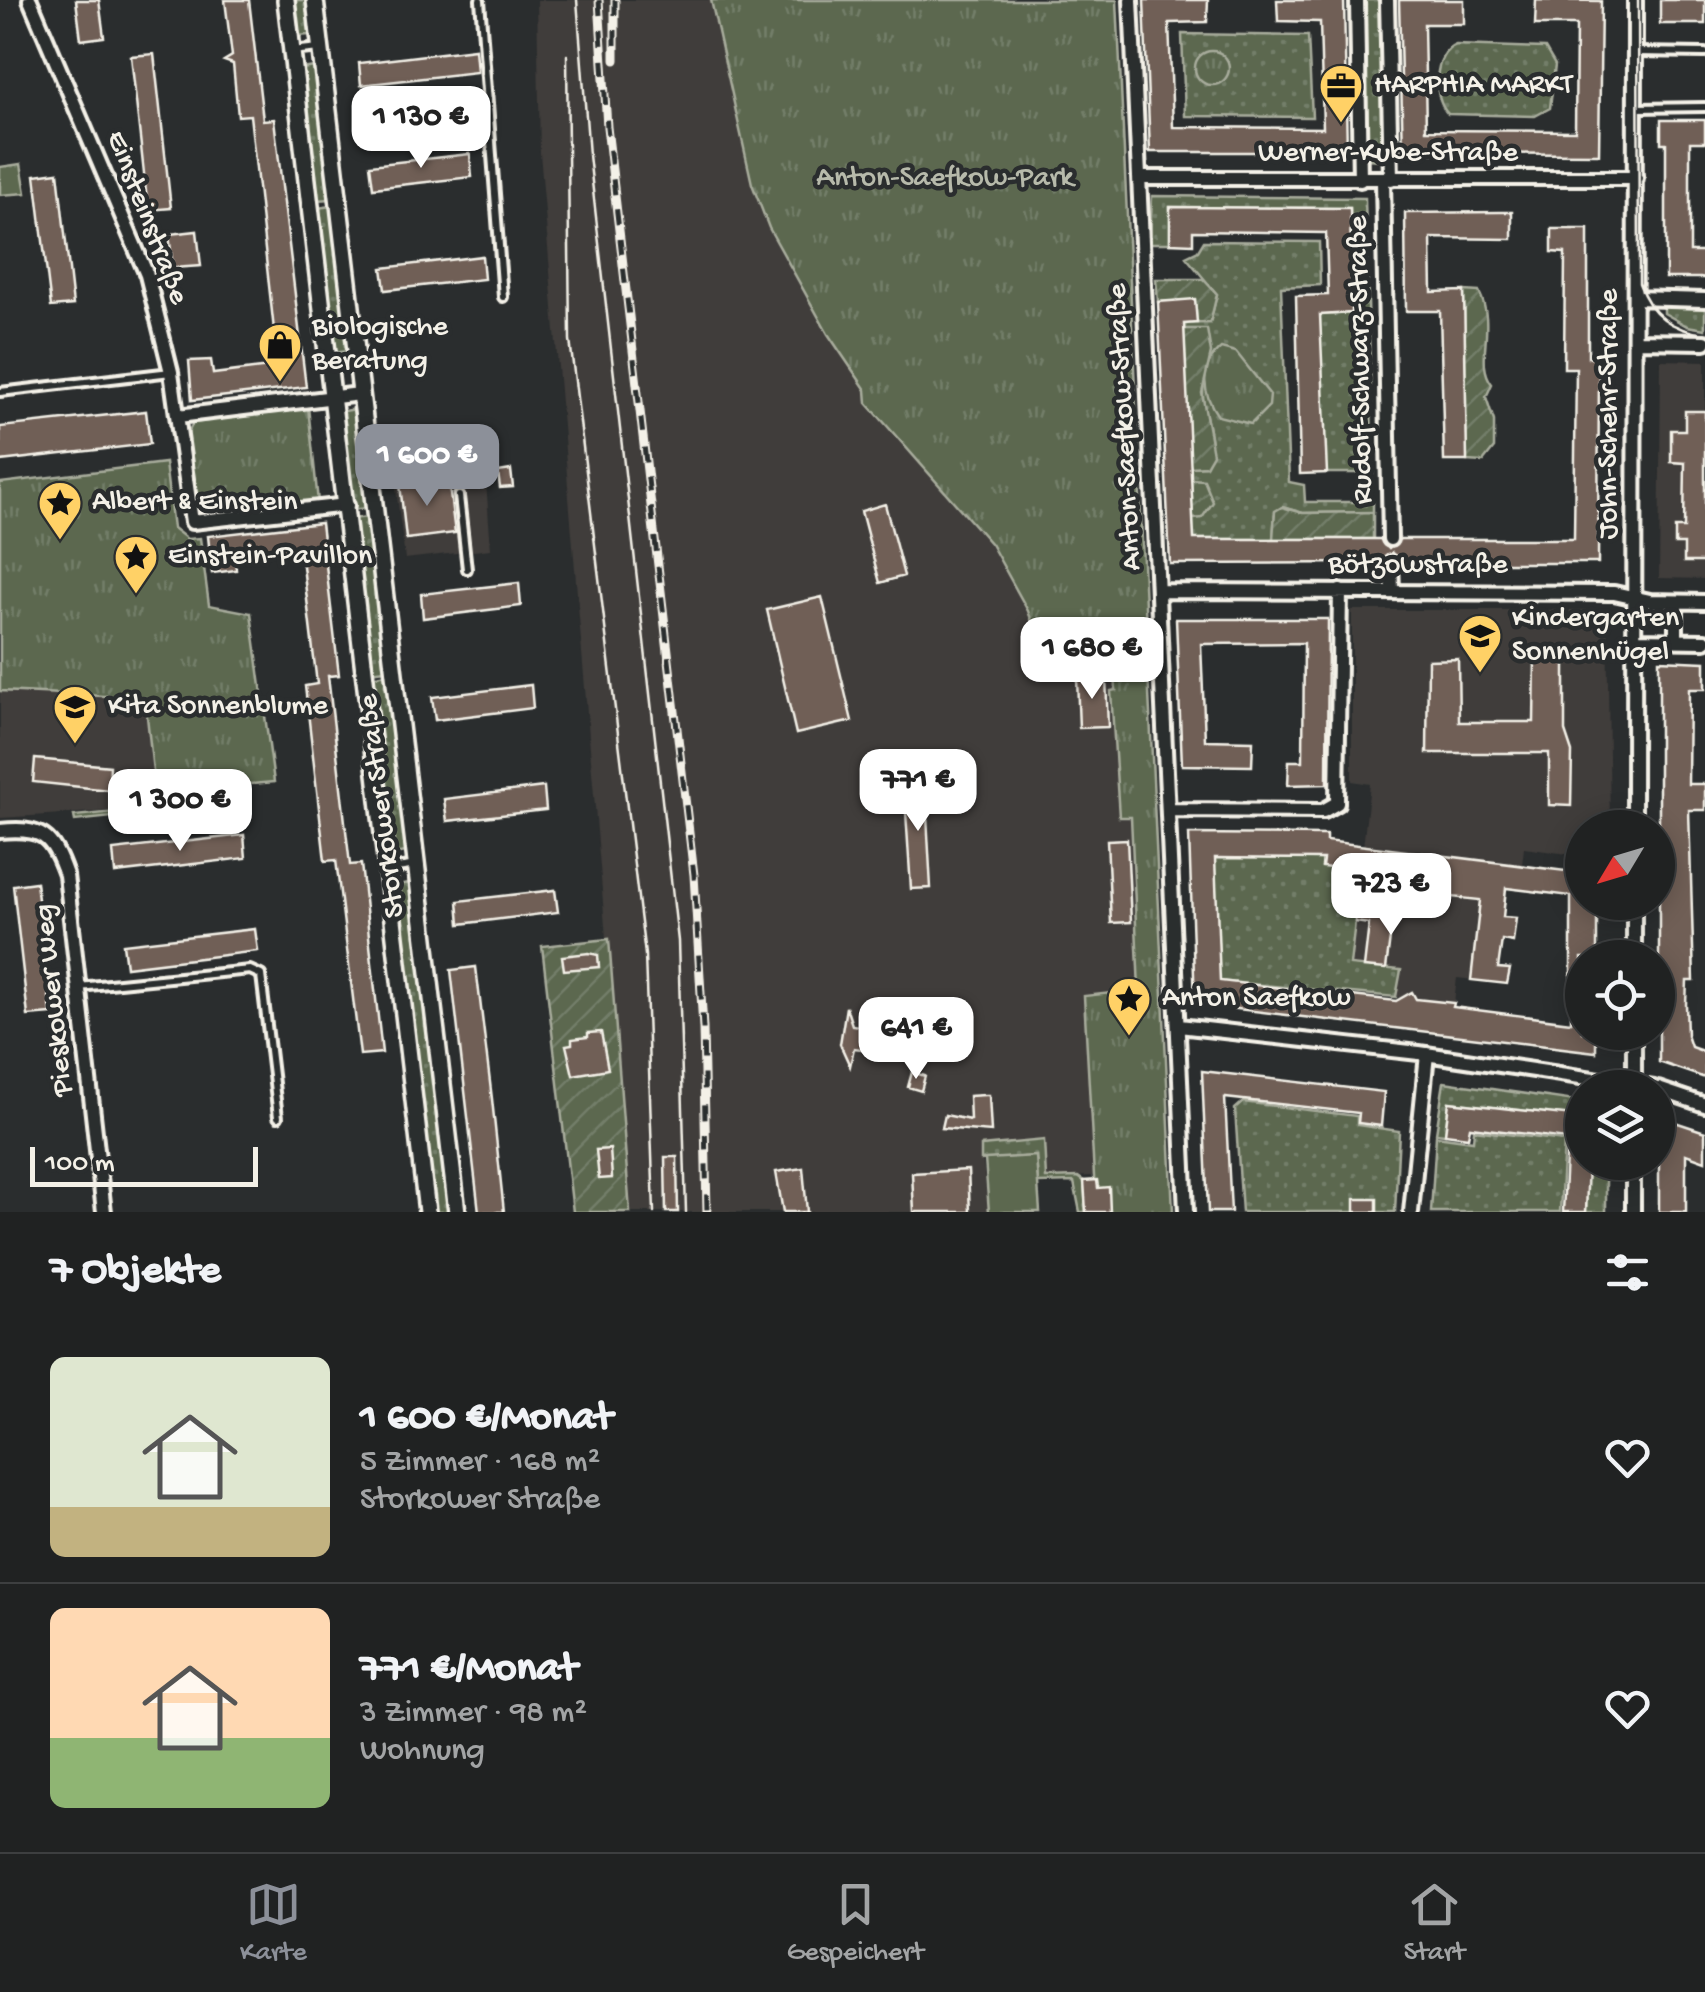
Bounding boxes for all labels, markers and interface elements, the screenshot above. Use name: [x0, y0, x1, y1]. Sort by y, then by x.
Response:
office icon: HARPHIA MARKT: [1318, 63, 1364, 124]
place label: HARPHIA MARKT: [1374, 69, 1574, 104]
pin: 1 130 €: [329, 86, 513, 171]
text: 1 130 €: [374, 99, 468, 137]
street label: Einsteinstraße: [97, 126, 195, 310]
street label: Werner-Kube-Straße: [1258, 137, 1518, 172]
park label: Anton-Saefkow-Park: [816, 162, 1076, 197]
street label: Rudolf-Schwarz-Straße: [1342, 215, 1382, 505]
street label: Anton-Saefkow-Straße: [1101, 282, 1151, 571]
street label: John-Schehr-Straße: [1593, 288, 1628, 539]
place label: Biologische Beratung: [311, 311, 449, 380]
shop icon: Biologische Beratung: [257, 322, 303, 383]
pin: 1 600 €: [335, 424, 519, 509]
text: 1 600 €: [377, 437, 477, 475]
place icon: Albert & Einstein: [37, 480, 83, 541]
place label: Albert & Einstein: [92, 486, 298, 521]
place icon: Einstein-Pavillon: [113, 534, 159, 595]
place label: Einstein-Pavillon: [168, 540, 372, 575]
street label: Bötzowstraße: [1327, 549, 1508, 584]
place label: Kindergarten Sonnenhügel: [1512, 602, 1679, 671]
school or university icon: Kindergarten Sonnenhügel: [1457, 613, 1503, 674]
pin: 1 680 €: [1000, 617, 1184, 702]
text: 1 680 €: [1042, 630, 1142, 668]
school or university icon: Kita Sonnenblume: [52, 684, 98, 745]
place label: Kita Sonnenblume: [108, 690, 329, 725]
street label: Storkower Straße: [352, 692, 414, 920]
pin: 771 €: [848, 749, 988, 834]
text: 771 €: [882, 762, 954, 800]
pin: 1 300 €: [88, 769, 272, 854]
text: 1 300 €: [130, 782, 230, 820]
north arrow: [1565, 810, 1675, 920]
map controls: [1565, 810, 1675, 1180]
pin: 723 €: [1321, 853, 1461, 938]
text: 723 €: [1353, 866, 1429, 904]
street label: Pieskower Weg: [28, 902, 83, 1099]
button: locate: [1565, 940, 1675, 1050]
place icon: Anton Saefkow: [1106, 976, 1152, 1037]
place label: Anton Saefkow: [1162, 982, 1351, 1017]
pin: 641 €: [846, 997, 986, 1082]
text: 641 €: [881, 1010, 951, 1048]
button: layers: [1565, 1070, 1675, 1180]
scale bar: [30, 1142, 258, 1186]
text: 100 m: [45, 1148, 115, 1181]
icon: filters: [1600, 1245, 1655, 1300]
text: 7 Objekte: [50, 1248, 221, 1297]
text: 1 600 €/Monat: [360, 1395, 612, 1444]
icon: home: [130, 1397, 250, 1517]
icon: heart: [1600, 1430, 1655, 1485]
text: 5 Zimmer · 168 m²: [360, 1444, 600, 1482]
text: Storkower Straße: [360, 1482, 600, 1520]
text: 771 €/Monat: [360, 1646, 577, 1695]
icon: home: [130, 1648, 250, 1768]
icon: heart: [1600, 1681, 1655, 1736]
text: 3 Zimmer · 98 m²: [360, 1695, 587, 1733]
text: Wohnung: [360, 1733, 485, 1771]
tab: Karte: [240, 1877, 307, 1970]
tab: Gespeichert: [787, 1877, 924, 1970]
tab: Start: [1404, 1877, 1465, 1970]

